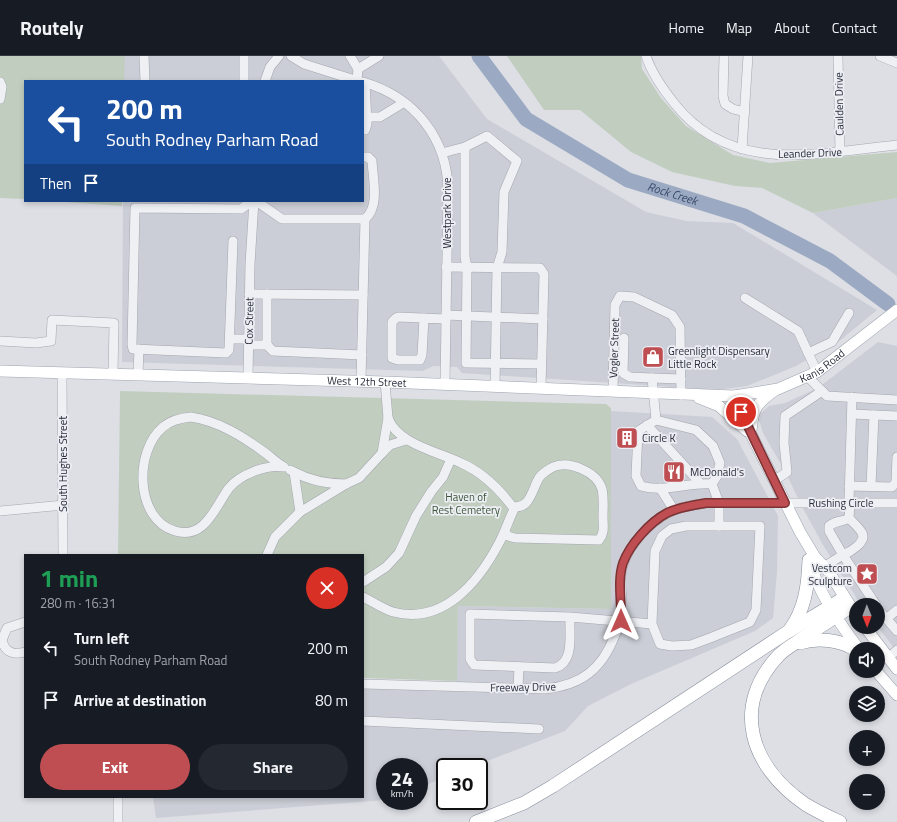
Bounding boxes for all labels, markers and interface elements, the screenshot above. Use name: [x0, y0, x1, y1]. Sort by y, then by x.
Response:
text: Routely: [20, 13, 83, 42]
text: Home: [669, 17, 704, 38]
text: Map: [726, 17, 752, 38]
text: About: [774, 17, 810, 38]
text: Contact: [832, 17, 877, 38]
street label: Caulden Drive: [830, 72, 848, 136]
text: 200 m: [106, 87, 183, 130]
icon: left: [40, 96, 92, 148]
text: South Rodney Parham Road: [106, 126, 318, 153]
street label: Leander Drive: [778, 144, 843, 162]
text: Then: [40, 172, 72, 195]
icon: arrive: [80, 172, 102, 194]
street label: Westpark Drive: [439, 177, 455, 248]
water label: Rock Creek: [645, 177, 702, 211]
street label: Cox Street: [241, 297, 257, 345]
street label: Vogler Street: [605, 318, 623, 378]
place label: Greenlight Dispensary Little Rock: [668, 343, 771, 372]
shop icon: Greenlight Dispensary Little Rock: [640, 344, 666, 370]
street label: Kanis Road: [797, 345, 848, 387]
street label: West 12th Street: [327, 372, 407, 391]
pin: [724, 395, 758, 429]
icon: arrive: [730, 401, 752, 423]
street label: South Hughes Street: [55, 416, 71, 512]
building icon: Circle K: [614, 425, 640, 451]
place label: Circle K: [642, 430, 676, 446]
restaurant icon: McDonald's: [661, 459, 687, 485]
place label: McDonald's: [690, 464, 744, 480]
park label: Haven of Rest Cemetery: [432, 489, 501, 518]
street label: Rushing Circle: [809, 495, 874, 511]
text: 1 min: [40, 560, 98, 596]
place label: Vestcom Sculpture: [808, 560, 852, 589]
place icon: Vestcom Sculpture: [854, 561, 880, 587]
button: close: [306, 567, 348, 609]
text: 280 m · 16:31: [40, 593, 116, 613]
north arrow: [849, 598, 885, 634]
map controls: [849, 598, 885, 810]
position arrow: [600, 600, 642, 642]
text: Turn left: [74, 627, 129, 650]
icon: left: [40, 637, 62, 659]
text: 200 m: [307, 637, 348, 660]
button: sound: [849, 642, 885, 678]
text: South Rodney Parham Road: [74, 650, 227, 670]
street label: Freeway Drive: [490, 678, 557, 696]
button: layers: [849, 686, 885, 722]
icon: arrive: [40, 689, 62, 711]
text: Arrive at destination: [74, 689, 207, 712]
text: 80 m: [315, 689, 348, 712]
button: +: [849, 730, 885, 766]
button: Exit: [40, 744, 190, 790]
button: Share: [198, 744, 348, 790]
speed limit sign: 30: [436, 758, 488, 810]
text: 24: [391, 763, 413, 794]
button: −: [849, 774, 885, 810]
text: km/h: [391, 786, 413, 801]

